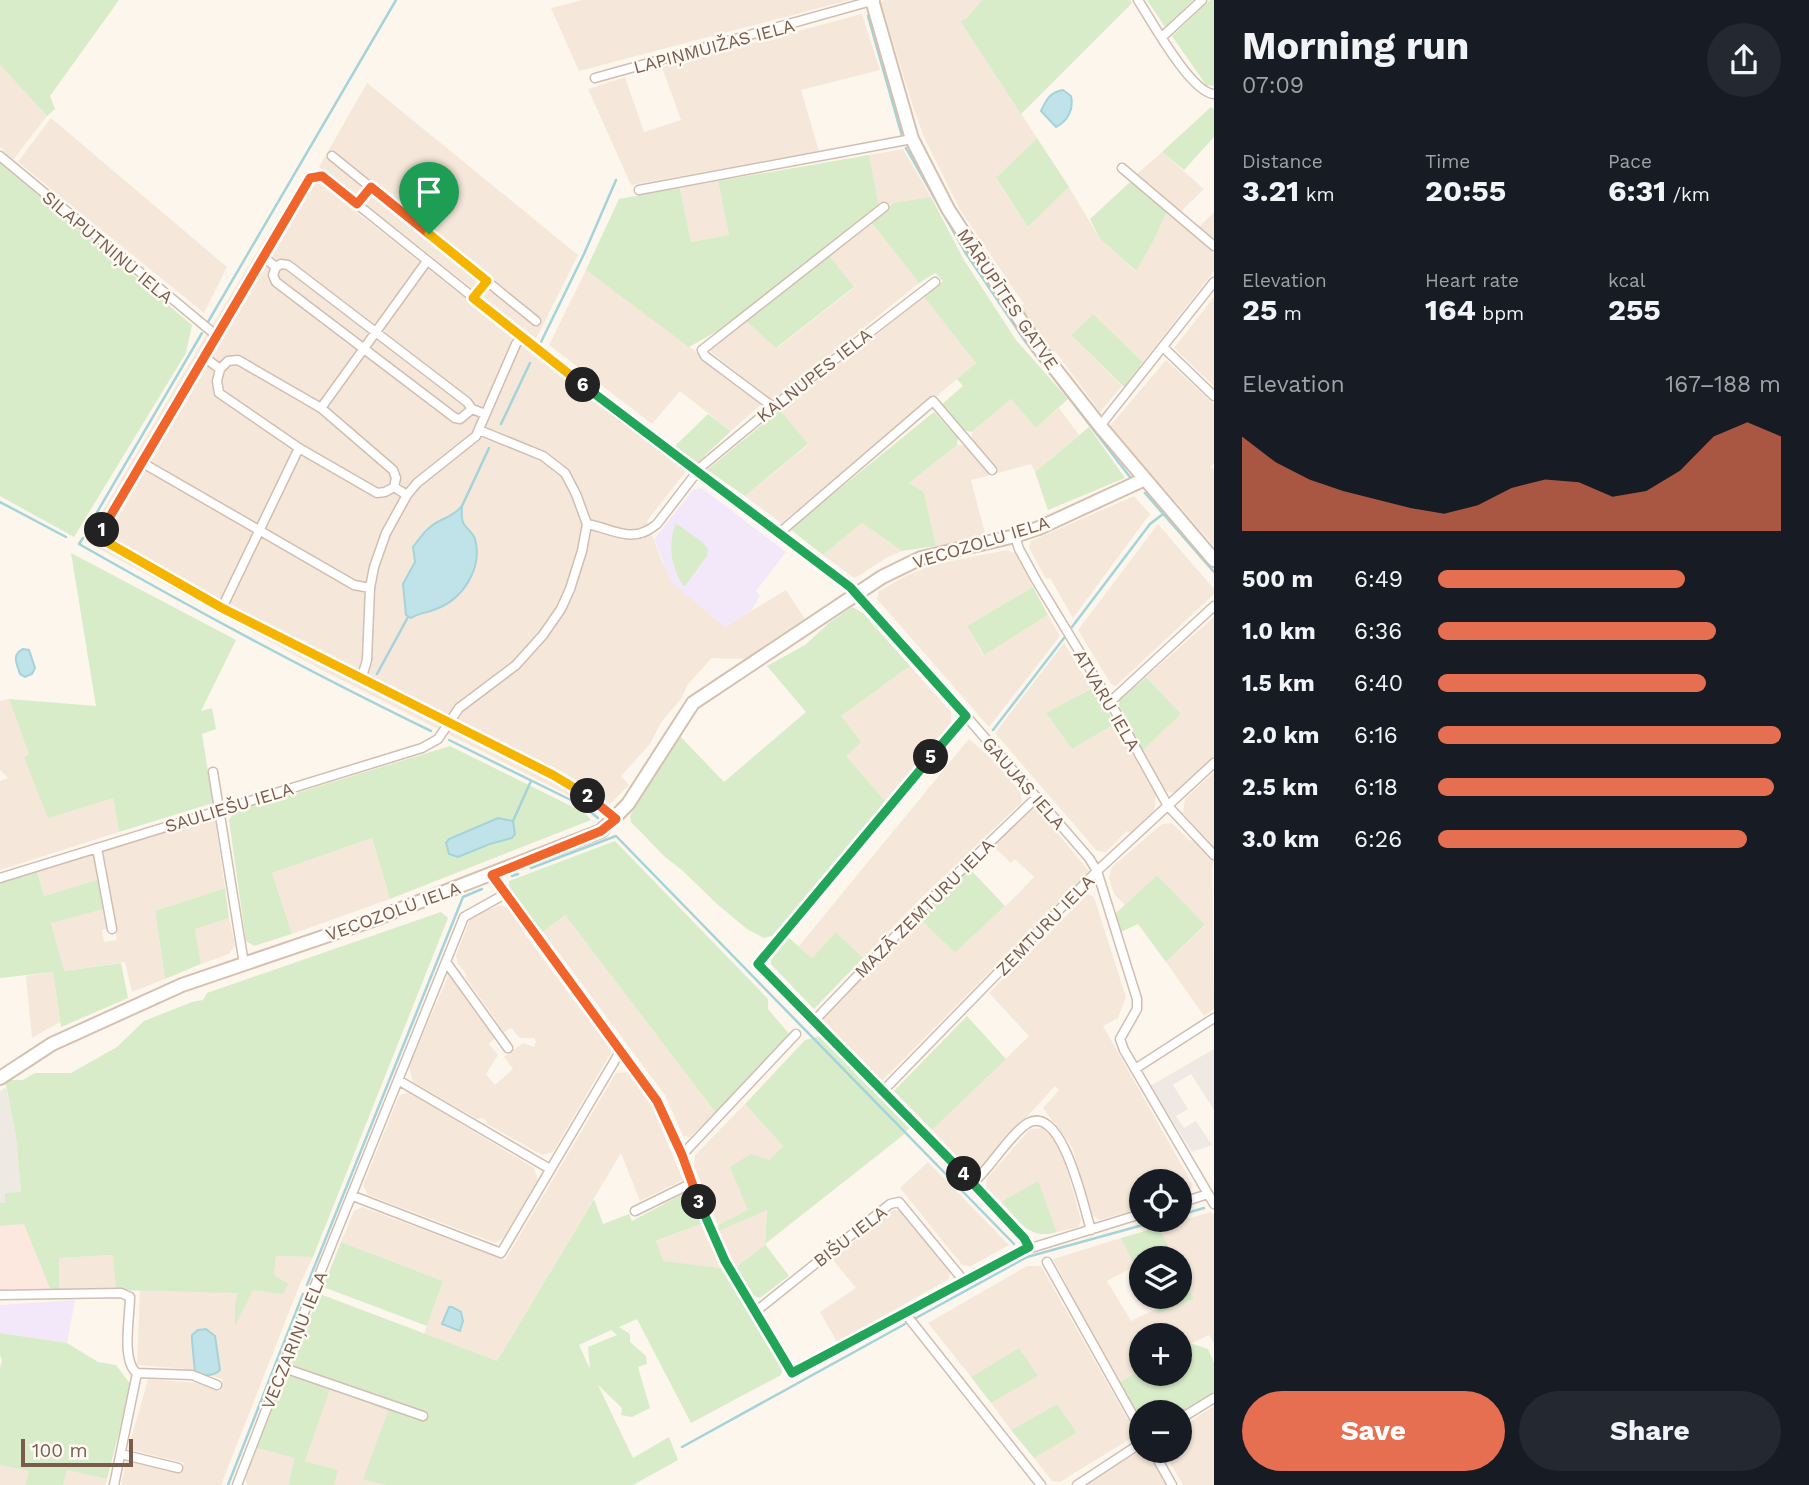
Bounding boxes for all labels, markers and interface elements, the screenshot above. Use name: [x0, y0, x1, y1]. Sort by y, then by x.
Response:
street label: LAPIŅMUIŽAS IELA: [631, 14, 797, 78]
button: share: [1707, 23, 1781, 97]
text: Morning run: [1242, 24, 1469, 68]
text: 07:09: [1242, 72, 1304, 99]
text: Distance: [1242, 150, 1323, 173]
text: Time: [1425, 150, 1470, 173]
text: Pace: [1608, 150, 1652, 173]
pin: [399, 162, 459, 234]
icon: arrive: [410, 173, 448, 211]
text: 3.21: [1242, 173, 1299, 208]
text: 20:55: [1425, 173, 1506, 208]
text: 6:31: [1608, 173, 1666, 208]
text: km: [1299, 183, 1335, 206]
text: /km: [1666, 183, 1710, 206]
street label: SILAPUTNIŅU IELA: [38, 186, 178, 308]
street label: MĀRUPĪTES GATVE: [953, 224, 1063, 374]
text: Elevation: [1242, 269, 1327, 292]
text: Heart rate: [1425, 269, 1519, 292]
text: kcal: [1608, 269, 1646, 292]
text: 25: [1242, 292, 1277, 327]
text: 164: [1425, 292, 1476, 327]
text: 255: [1608, 292, 1661, 327]
text: m: [1277, 302, 1302, 325]
text: bpm: [1476, 302, 1524, 325]
street label: KALNUPES IELA: [752, 324, 876, 426]
pin: 6: [566, 368, 600, 402]
text: Elevation: [1242, 371, 1345, 398]
text: 167–188 m: [1665, 371, 1781, 398]
text: 6: [577, 373, 588, 396]
street label: VECOZOLU IELA: [910, 511, 1052, 573]
pin: 1: [84, 512, 119, 548]
text: 1: [97, 518, 106, 541]
text: 500 m: [1242, 566, 1313, 593]
text: 6:49: [1354, 566, 1403, 593]
text: 1.0 km: [1242, 618, 1316, 645]
text: 6:36: [1354, 618, 1402, 645]
street label: ATVARU IELA: [1069, 645, 1145, 755]
text: 1.5 km: [1242, 670, 1315, 697]
text: 6:40: [1354, 670, 1403, 697]
text: 2.0 km: [1242, 722, 1320, 749]
text: 6:16: [1354, 722, 1398, 749]
street label: GAUJAS IELA: [978, 732, 1070, 834]
pin: 5: [914, 740, 948, 774]
text: 5: [925, 745, 936, 768]
text: 2.5 km: [1242, 774, 1318, 801]
text: 6:18: [1354, 774, 1398, 801]
street label: SAULIEŠU IELA: [162, 777, 296, 836]
pin: 2: [570, 778, 606, 814]
text: 2: [582, 784, 593, 807]
text: 3.0 km: [1242, 826, 1319, 853]
text: 6:26: [1354, 826, 1402, 853]
street label: MAZĀ ZEMTURU IELA: [850, 834, 998, 982]
street label: ZEMTURU IELA: [992, 870, 1099, 980]
street label: VECOZOLU IELA: [323, 877, 463, 945]
pin: 4: [946, 1156, 982, 1192]
text: 4: [957, 1162, 970, 1185]
map controls: [1129, 1169, 1192, 1463]
button: locate: [1129, 1169, 1192, 1232]
pin: 3: [682, 1184, 716, 1220]
text: 3: [693, 1190, 704, 1213]
street label: BIŠU IELA: [809, 1201, 891, 1271]
button: layers: [1129, 1246, 1192, 1309]
street label: VECZARIŅU IELA: [257, 1268, 331, 1412]
button: +: [1129, 1323, 1192, 1386]
button: Save: [1242, 1391, 1505, 1471]
button: Share: [1519, 1391, 1781, 1471]
button: −: [1129, 1400, 1192, 1463]
scale bar: [21, 1436, 133, 1468]
text: 100 m: [32, 1439, 88, 1462]

